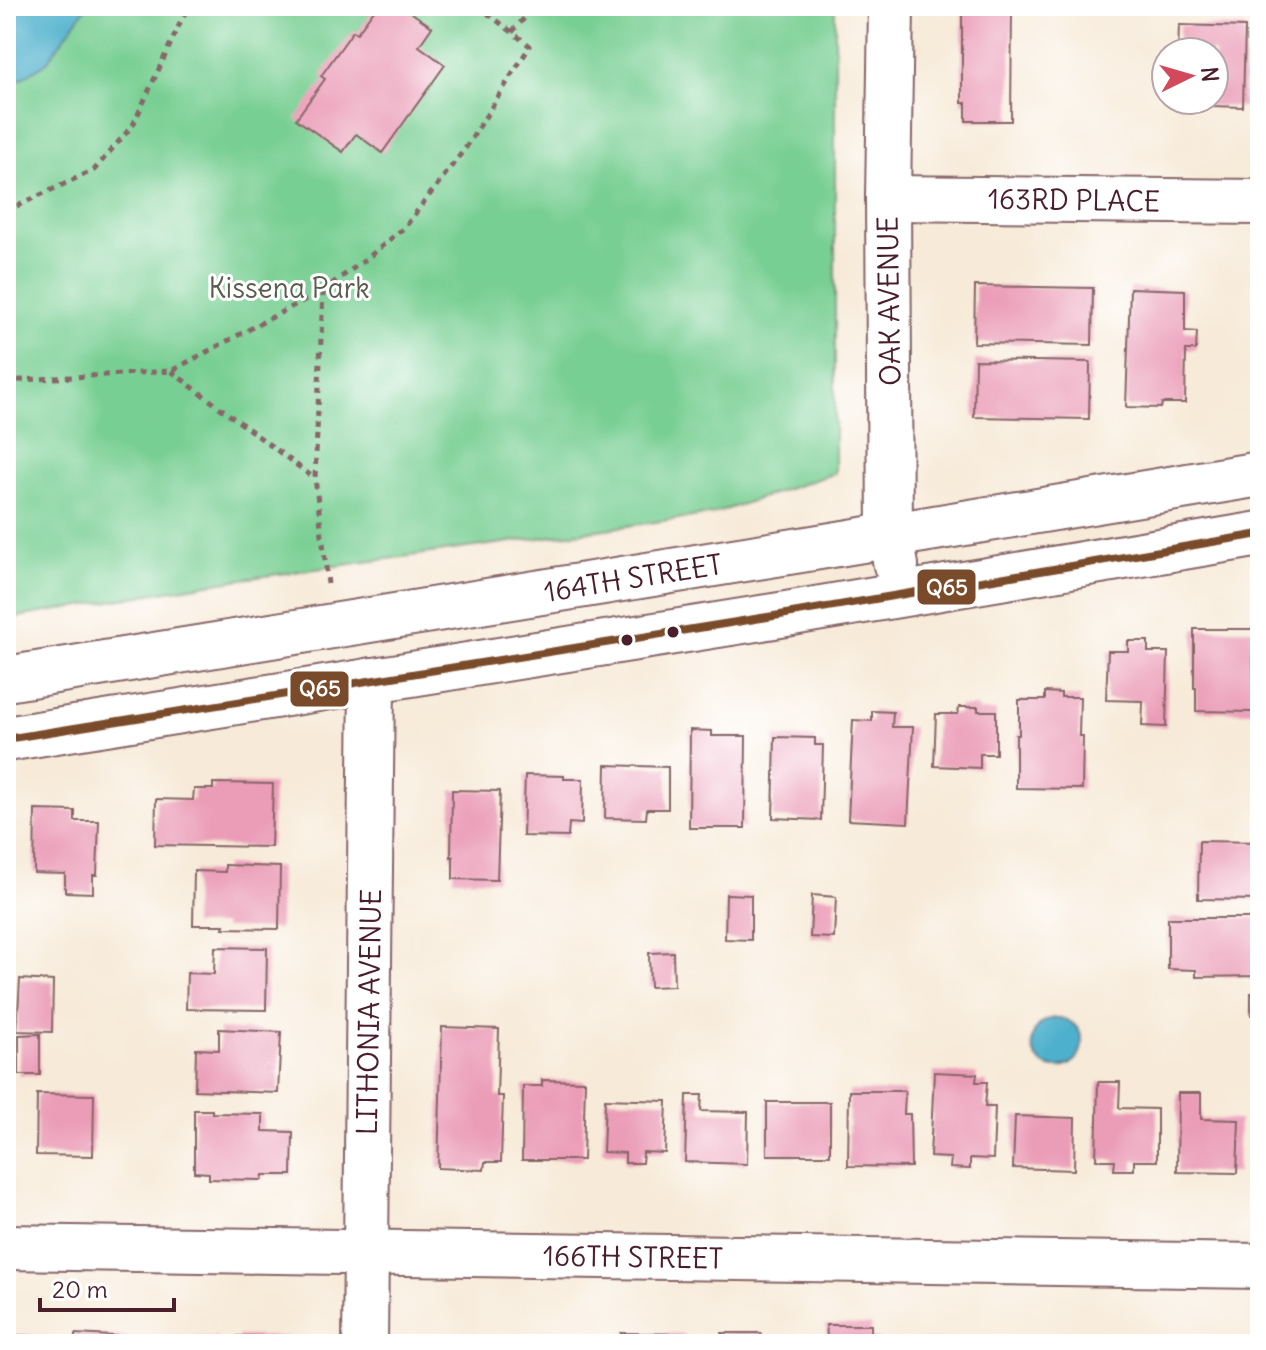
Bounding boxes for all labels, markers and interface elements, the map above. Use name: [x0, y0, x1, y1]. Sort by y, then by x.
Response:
north arrow: [1150, 36, 1230, 116]
text: N: [1195, 65, 1225, 83]
street label: 163RD PLACE: [988, 181, 1160, 219]
street label: OAK AVENUE: [870, 216, 908, 386]
park label: Kissena Park: [209, 270, 369, 306]
street label: 164TH STREET: [541, 546, 725, 610]
line badge: Q65: [916, 568, 977, 606]
text: Q65: [926, 573, 968, 601]
unlabelled marker: [665, 624, 681, 640]
unlabelled marker: [619, 632, 635, 648]
line badge: Q65: [289, 670, 350, 708]
text: Q65: [299, 674, 341, 702]
street label: LITHONIA AVENUE: [349, 889, 389, 1135]
street label: 166TH STREET: [543, 1237, 723, 1277]
scale bar: [40, 1262, 174, 1312]
text: 20 m: [52, 1274, 108, 1304]

